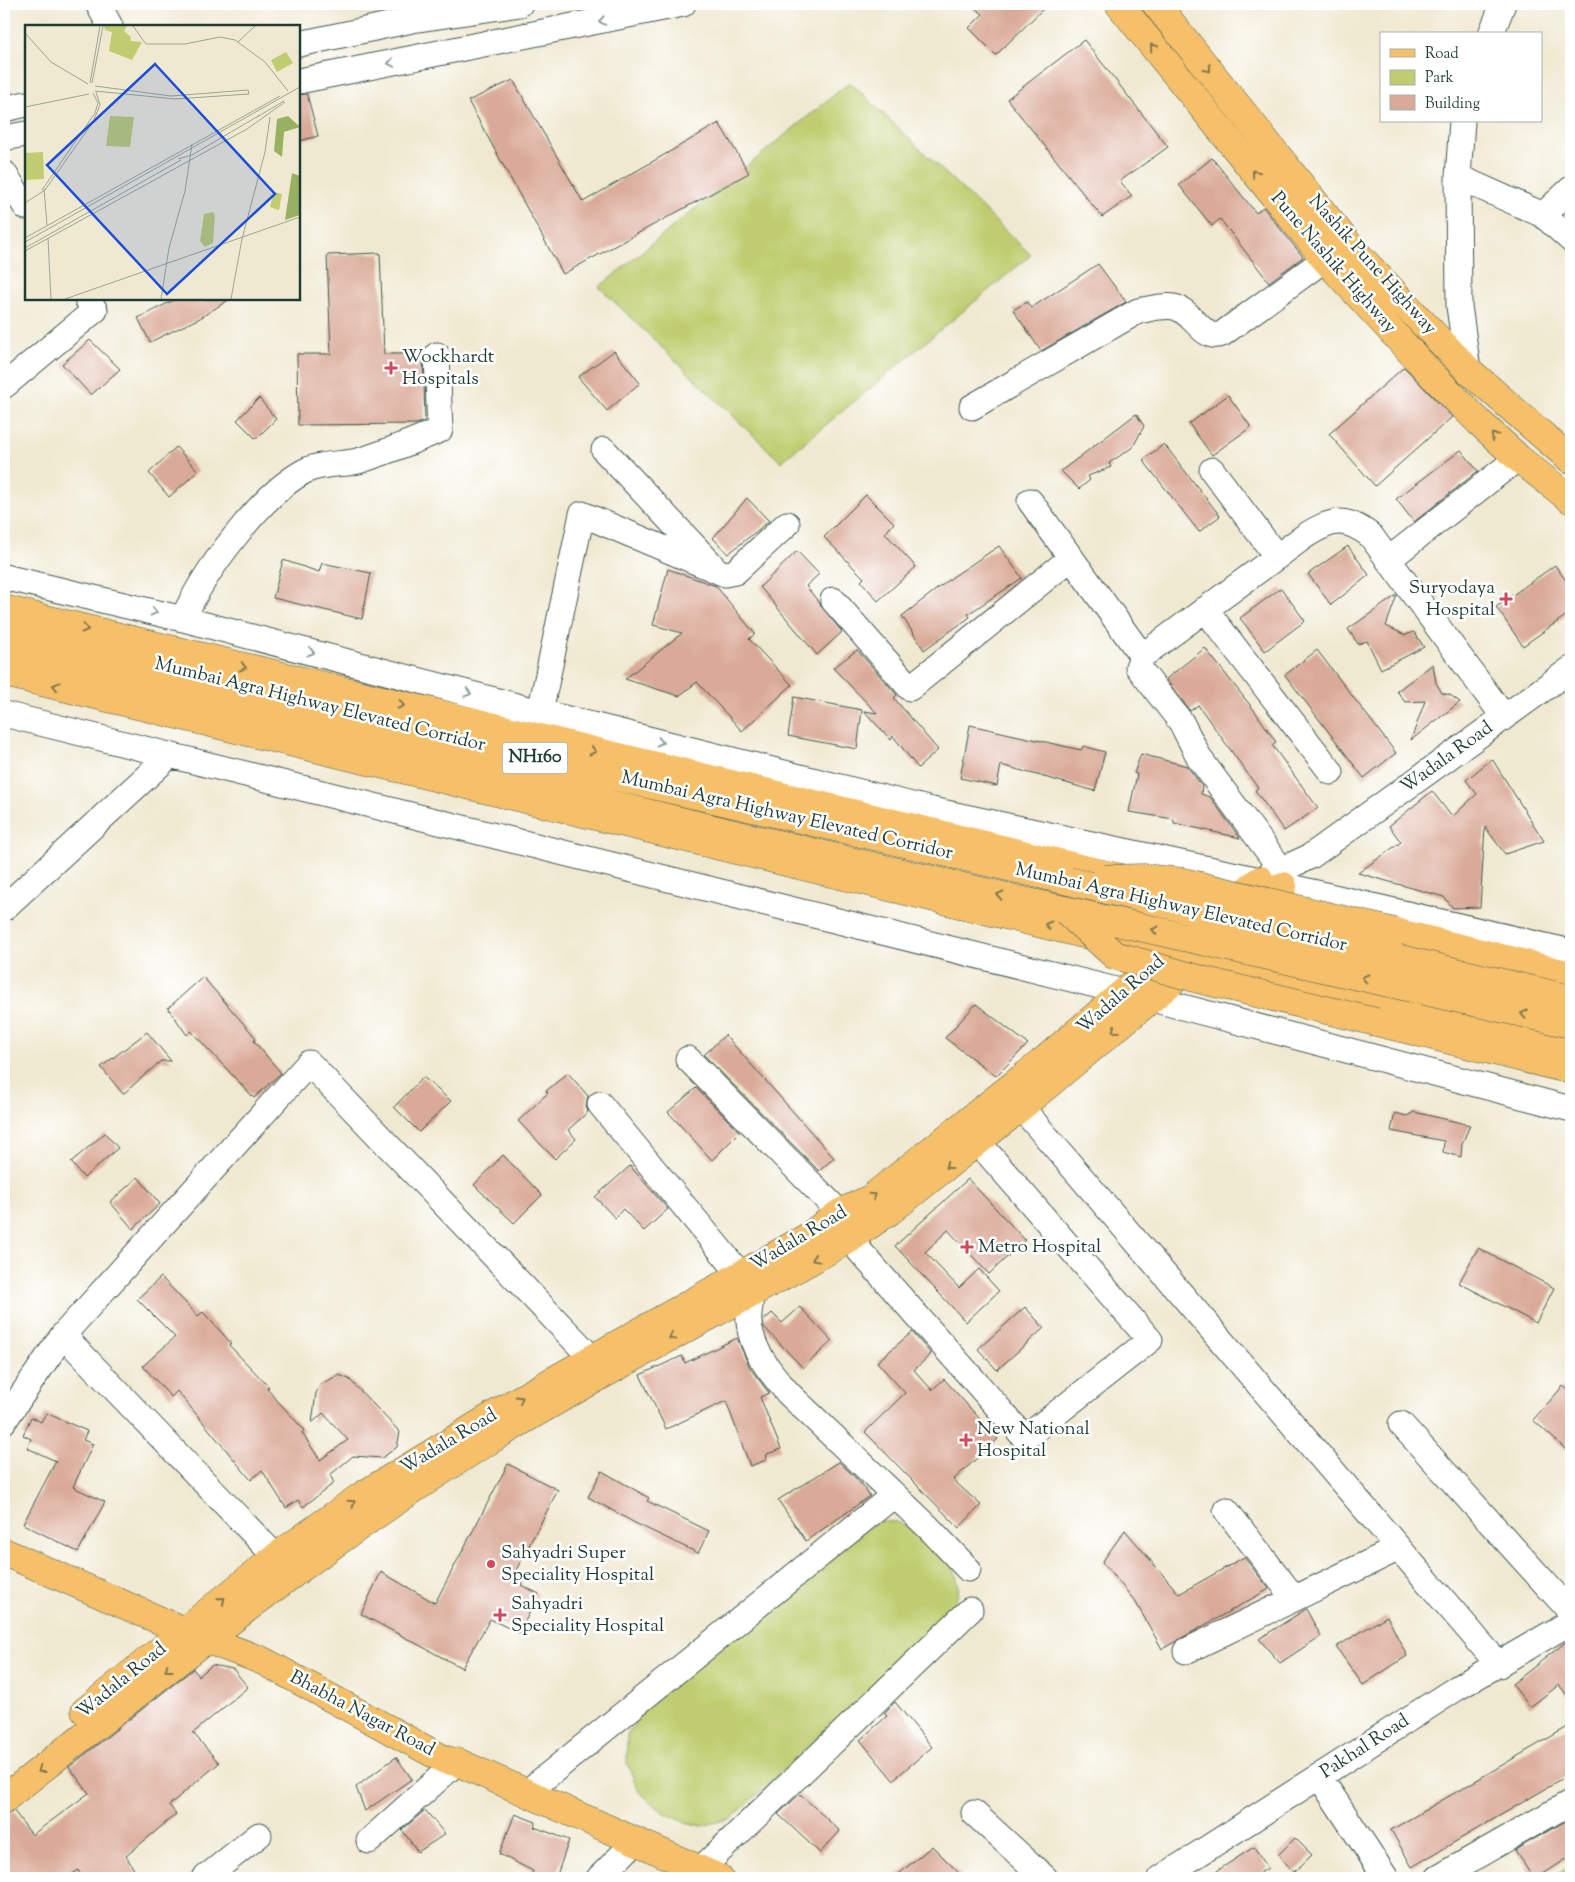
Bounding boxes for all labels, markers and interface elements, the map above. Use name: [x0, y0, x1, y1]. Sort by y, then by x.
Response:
one-way arrow: [597, 15, 606, 26]
inset map: [25, 25, 300, 300]
legend: [1380, 32, 1542, 122]
one-way arrow: [1149, 43, 1158, 52]
text: Road: [1425, 44, 1459, 65]
one-way arrow: [386, 57, 395, 68]
one-way arrow: [1203, 64, 1212, 73]
text: Park: [1425, 68, 1454, 89]
text: Building: [1425, 94, 1480, 115]
one-way arrow: [1252, 170, 1260, 179]
street label: Pune Nashik Highway: [1264, 186, 1403, 340]
street label: Nashik Pune Highway: [1302, 189, 1443, 341]
place label: Wockhardt Hospitals: [402, 344, 495, 393]
marker: Wockhardt Hospitals: [384, 361, 398, 375]
one-way arrow: [1490, 433, 1499, 442]
place label: Suryodaya Hospital: [1409, 575, 1495, 624]
marker: Suryodaya Hospital: [1499, 592, 1513, 606]
one-way arrow: [149, 606, 158, 617]
one-way arrow: [81, 623, 90, 634]
one-way arrow: [306, 646, 315, 657]
street label: Mumbai Agra Highway Elevated Corridor: [152, 651, 488, 759]
one-way arrow: [239, 661, 248, 672]
one-way arrow: [52, 681, 61, 692]
one-way arrow: [464, 687, 473, 698]
one-way arrow: [397, 699, 406, 710]
street label: Wadala Road: [1395, 715, 1499, 801]
one-way arrow: [655, 736, 664, 747]
road number: NH160: [502, 742, 568, 774]
one-way arrow: [589, 745, 598, 756]
street label: Mumbai Agra Highway Elevated Corridor: [618, 765, 956, 867]
street label: Mumbai Agra Highway Elevated Corridor: [1012, 857, 1350, 959]
one-way arrow: [995, 891, 1004, 901]
one-way arrow: [1043, 920, 1052, 931]
one-way arrow: [1151, 926, 1160, 936]
street label: Wadala Road: [1071, 949, 1171, 1041]
one-way arrow: [1361, 973, 1370, 984]
one-way arrow: [1519, 1009, 1528, 1019]
one-way arrow: [1111, 1024, 1120, 1033]
one-way arrow: [945, 1160, 954, 1168]
one-way arrow: [867, 1193, 876, 1202]
street label: Wadala Road: [745, 1199, 853, 1279]
place label: Metro Hospital: [978, 1234, 1101, 1261]
marker: Metro Hospital: [960, 1240, 974, 1254]
one-way arrow: [811, 1252, 820, 1262]
one-way arrow: [669, 1330, 678, 1340]
one-way arrow: [515, 1396, 524, 1406]
street label: Wadala Road: [395, 1402, 503, 1482]
place label: New National Hospital: [977, 1416, 1090, 1465]
marker: New National Hospital: [959, 1433, 973, 1447]
one-way arrow: [346, 1500, 356, 1509]
place label: Sahyadri Super Speciality Hospital: [501, 1540, 654, 1589]
marker: Sahyadri Super Speciality Hospital: [485, 1558, 497, 1570]
place label: Sahyadri Speciality Hospital: [511, 1591, 664, 1640]
one-way arrow: [216, 1598, 225, 1606]
marker: Sahyadri Speciality Hospital: [493, 1608, 507, 1622]
street label: Wadala Road: [71, 1636, 173, 1726]
one-way arrow: [165, 1663, 174, 1671]
street label: Bhabha Nagar Road: [285, 1664, 440, 1764]
street label: Pakhal Road: [1315, 1708, 1415, 1786]
one-way arrow: [38, 1764, 47, 1772]

